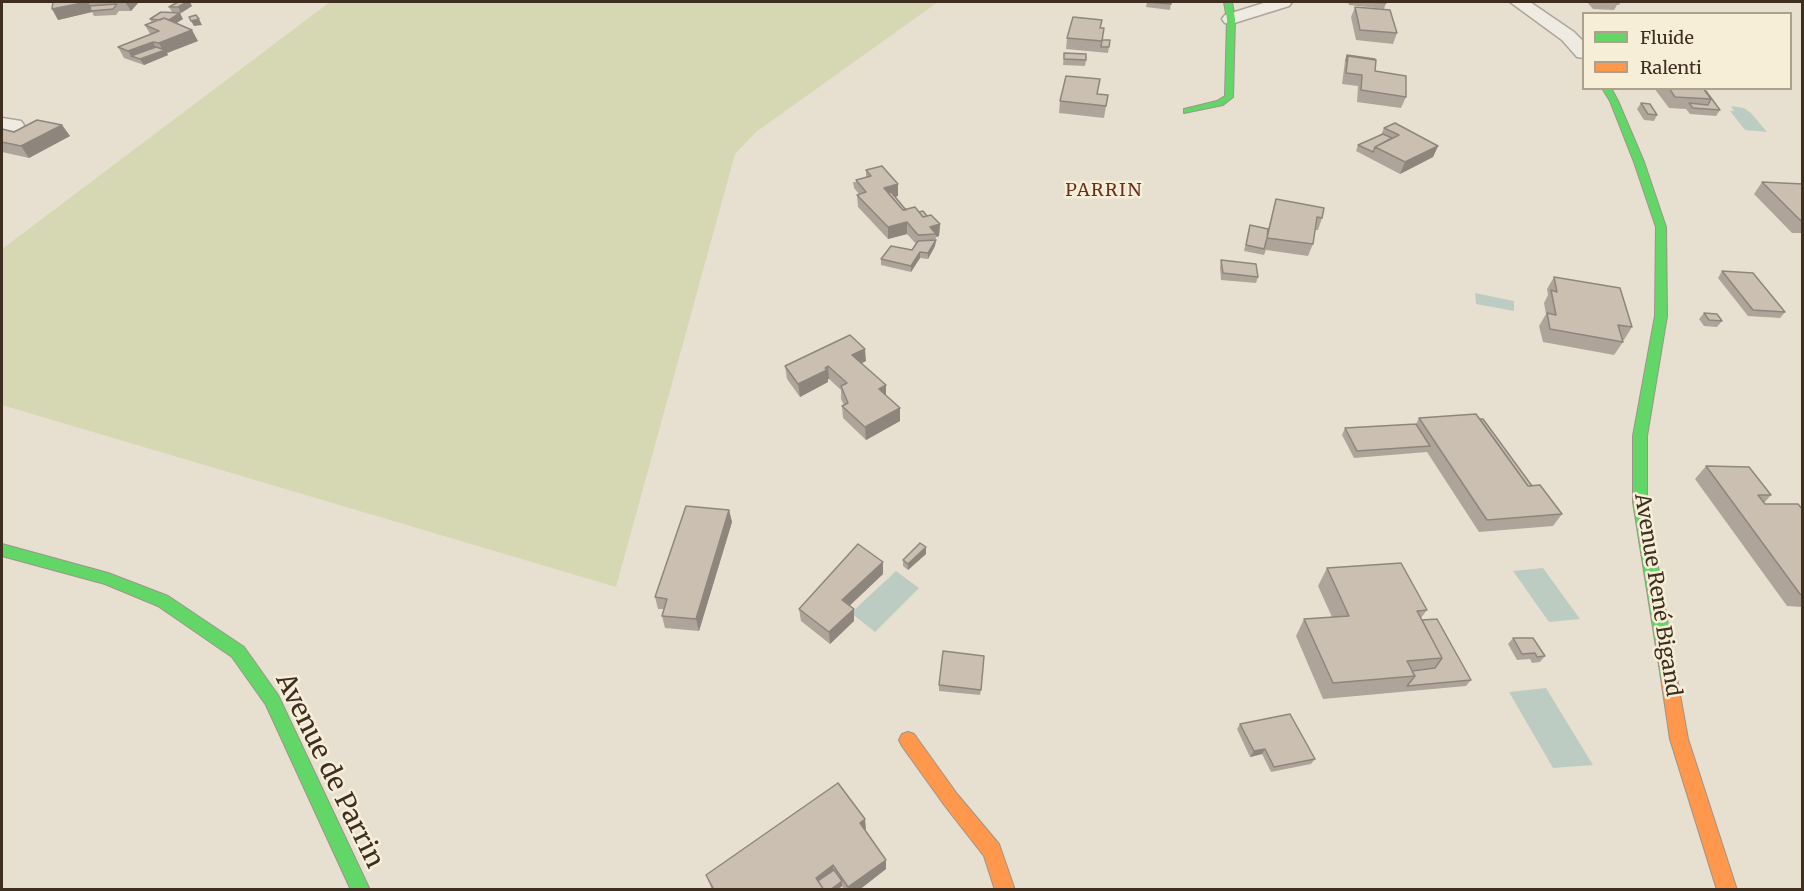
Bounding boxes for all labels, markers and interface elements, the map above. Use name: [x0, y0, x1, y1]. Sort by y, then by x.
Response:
legend: [1582, 12, 1792, 90]
text: Fluide: [1640, 26, 1694, 49]
text: Ralenti: [1640, 56, 1702, 79]
district label: PARRIN: [1065, 180, 1143, 202]
street label: Avenue René Bigand: [1629, 492, 1685, 698]
street label: Avenue de Parrin: [268, 669, 390, 873]

